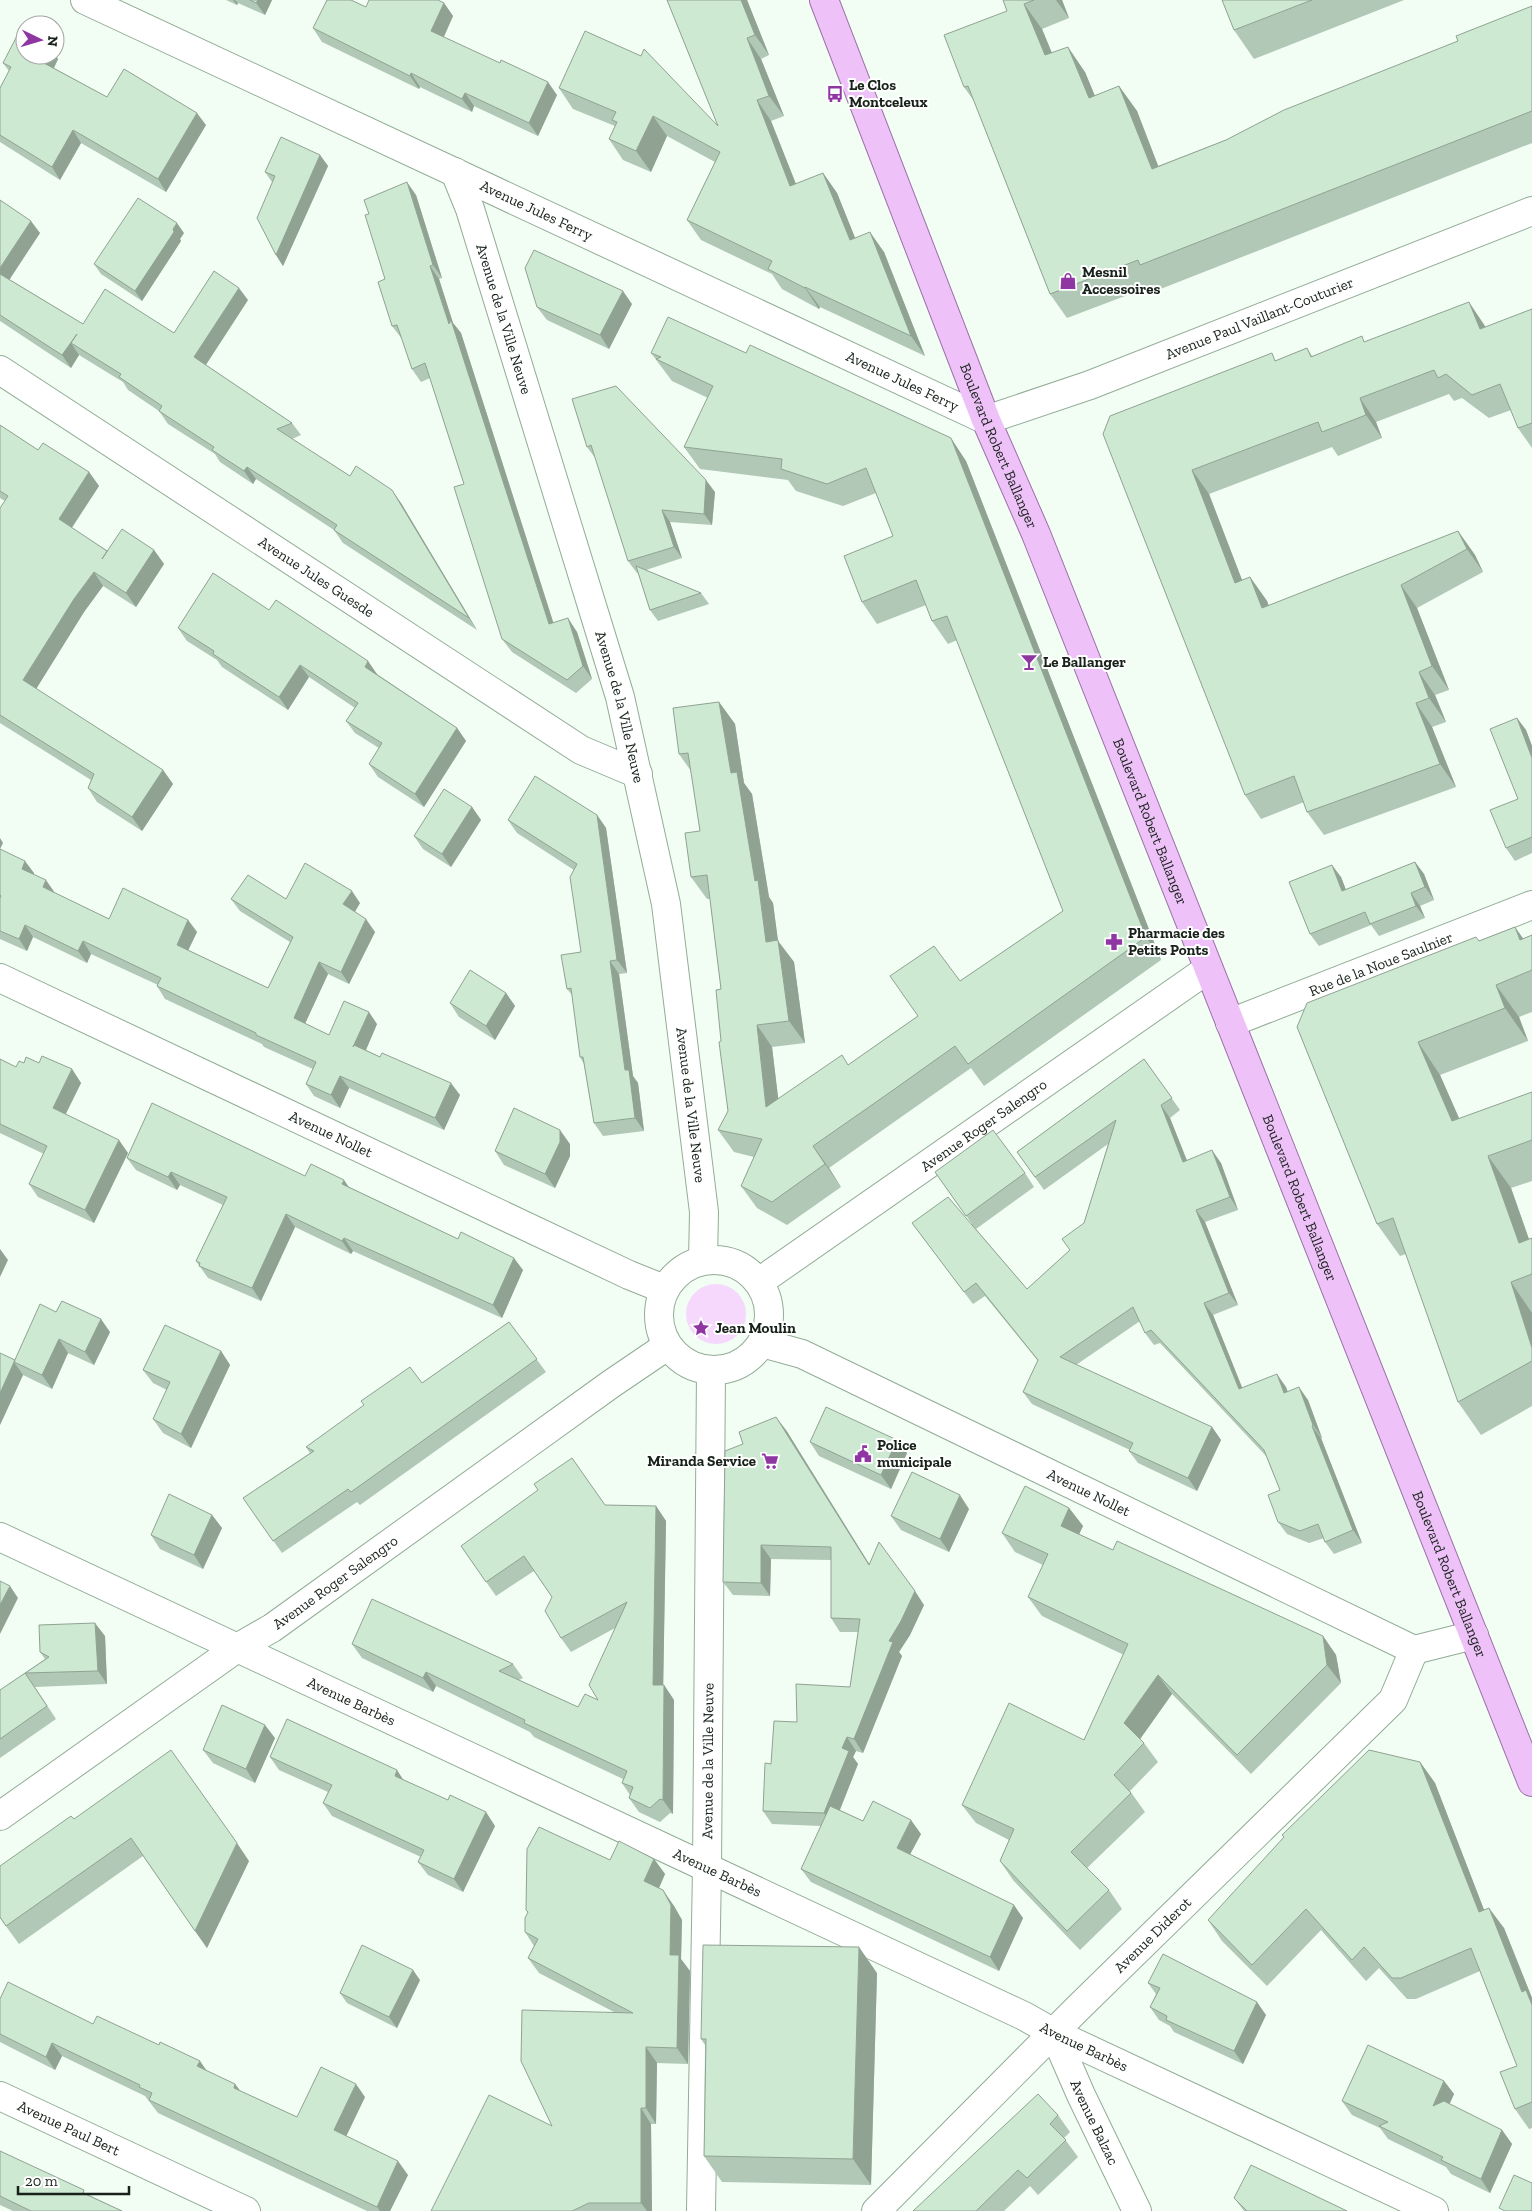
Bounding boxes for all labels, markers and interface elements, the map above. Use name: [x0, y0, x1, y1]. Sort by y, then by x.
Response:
north arrow: [15, 15, 65, 65]
text: N: [43, 35, 61, 47]
place label: Le Clos Montceleux: [849, 76, 928, 111]
bus stop icon: Le Clos Montceleux: [825, 84, 845, 104]
street label: Avenue Jules Ferry: [477, 176, 596, 245]
street label: Avenue de la Ville Neuve: [472, 242, 535, 396]
place label: Mesnil Accessoires: [1082, 263, 1160, 298]
shop icon: Mesnil Accessoires: [1058, 271, 1078, 291]
street label: Avenue Paul Vaillant-Couturier: [1163, 273, 1356, 363]
street label: Avenue Jules Ferry: [843, 347, 962, 415]
street label: Boulevard Robert Ballanger: [956, 361, 1042, 531]
street label: Avenue Jules Guesde: [255, 533, 378, 621]
street label: Avenue de la Ville Neuve: [591, 629, 648, 785]
bar icon: Le Ballanger: [1019, 652, 1039, 672]
place label: Le Ballanger: [1043, 653, 1126, 671]
street label: Boulevard Robert Ballanger: [1109, 736, 1191, 907]
place label: Pharmacie des Petits Ponts: [1128, 924, 1225, 959]
street label: Rue de la Noue Saulnier: [1306, 928, 1455, 1000]
pharmacy icon: Pharmacie des Petits Ponts: [1104, 932, 1124, 952]
street label: Avenue de la Ville Neuve: [672, 1026, 709, 1184]
street label: Avenue Roger Salengro: [917, 1075, 1051, 1175]
street label: Avenue Nollet: [286, 1107, 376, 1162]
street label: Boulevard Robert Ballanger: [1259, 1112, 1341, 1284]
place icon: Jean Moulin: [691, 1318, 711, 1338]
place label: Jean Moulin: [715, 1319, 796, 1337]
place label: Police municipale: [877, 1436, 952, 1471]
public building icon: Police municipale: [853, 1444, 873, 1464]
supermarket icon: Miranda Service: [760, 1451, 780, 1471]
place label: Miranda Service: [647, 1452, 756, 1470]
street label: Avenue Nollet: [1044, 1465, 1134, 1521]
street label: Boulevard Robert Ballanger: [1408, 1488, 1491, 1660]
street label: Avenue Roger Salengro: [269, 1531, 402, 1633]
street label: Avenue Barbès: [304, 1673, 398, 1730]
street label: Avenue de la Ville Neuve: [698, 1683, 717, 1839]
street label: Avenue Barbès: [670, 1844, 764, 1901]
street label: Avenue Diderot: [1111, 1893, 1195, 1976]
street label: Avenue Barbès: [1037, 2018, 1131, 2075]
street label: Avenue Balzac: [1066, 2077, 1122, 2168]
street label: Avenue Paul Bert: [15, 2097, 123, 2160]
scale bar: [18, 2164, 129, 2196]
text: 20 m: [25, 2172, 58, 2190]

